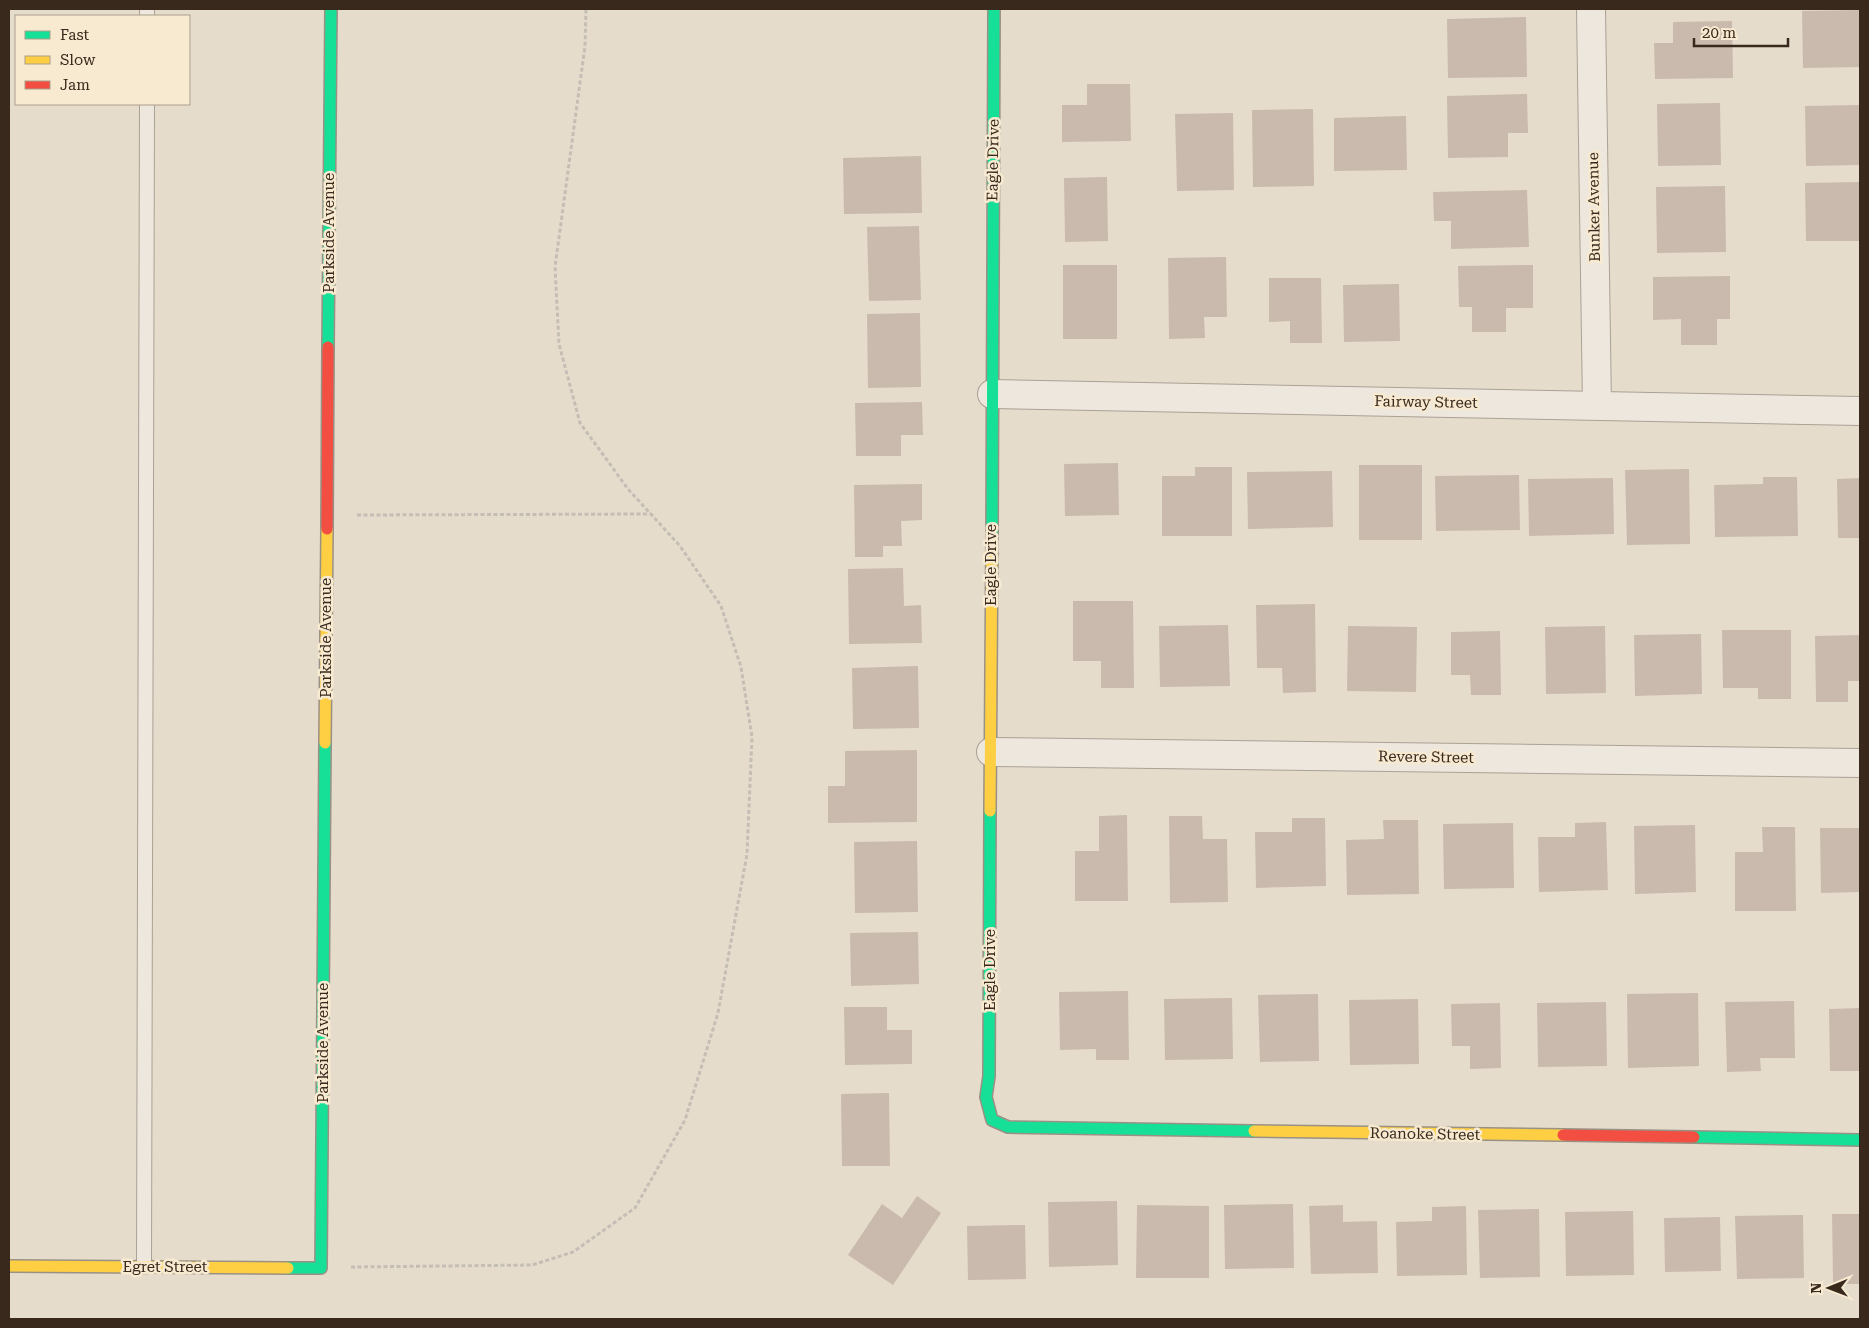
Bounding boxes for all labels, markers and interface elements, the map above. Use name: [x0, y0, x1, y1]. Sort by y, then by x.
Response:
legend: [15, 15, 190, 105]
scale bar: [1694, 15, 1788, 47]
text: 20 m: [1702, 24, 1737, 42]
text: Fast: [60, 26, 90, 44]
text: Slow: [60, 51, 96, 69]
text: Jam: [60, 76, 90, 94]
street label: Eagle Drive: [983, 119, 1003, 201]
street label: Bunker Avenue: [1584, 152, 1604, 262]
street label: Parkside Avenue: [320, 173, 338, 293]
street label: Fairway Street: [1374, 392, 1478, 412]
street label: Eagle Drive: [982, 524, 1000, 606]
street label: Parkside Avenue: [317, 578, 335, 698]
street label: Revere Street: [1378, 747, 1475, 767]
street label: Eagle Drive: [981, 929, 999, 1011]
street label: Parkside Avenue: [314, 983, 332, 1103]
street label: Roanoke Street: [1370, 1124, 1481, 1144]
street label: Egret Street: [123, 1258, 208, 1276]
north arrow: [1804, 1263, 1854, 1313]
text: N: [1808, 1282, 1824, 1294]

